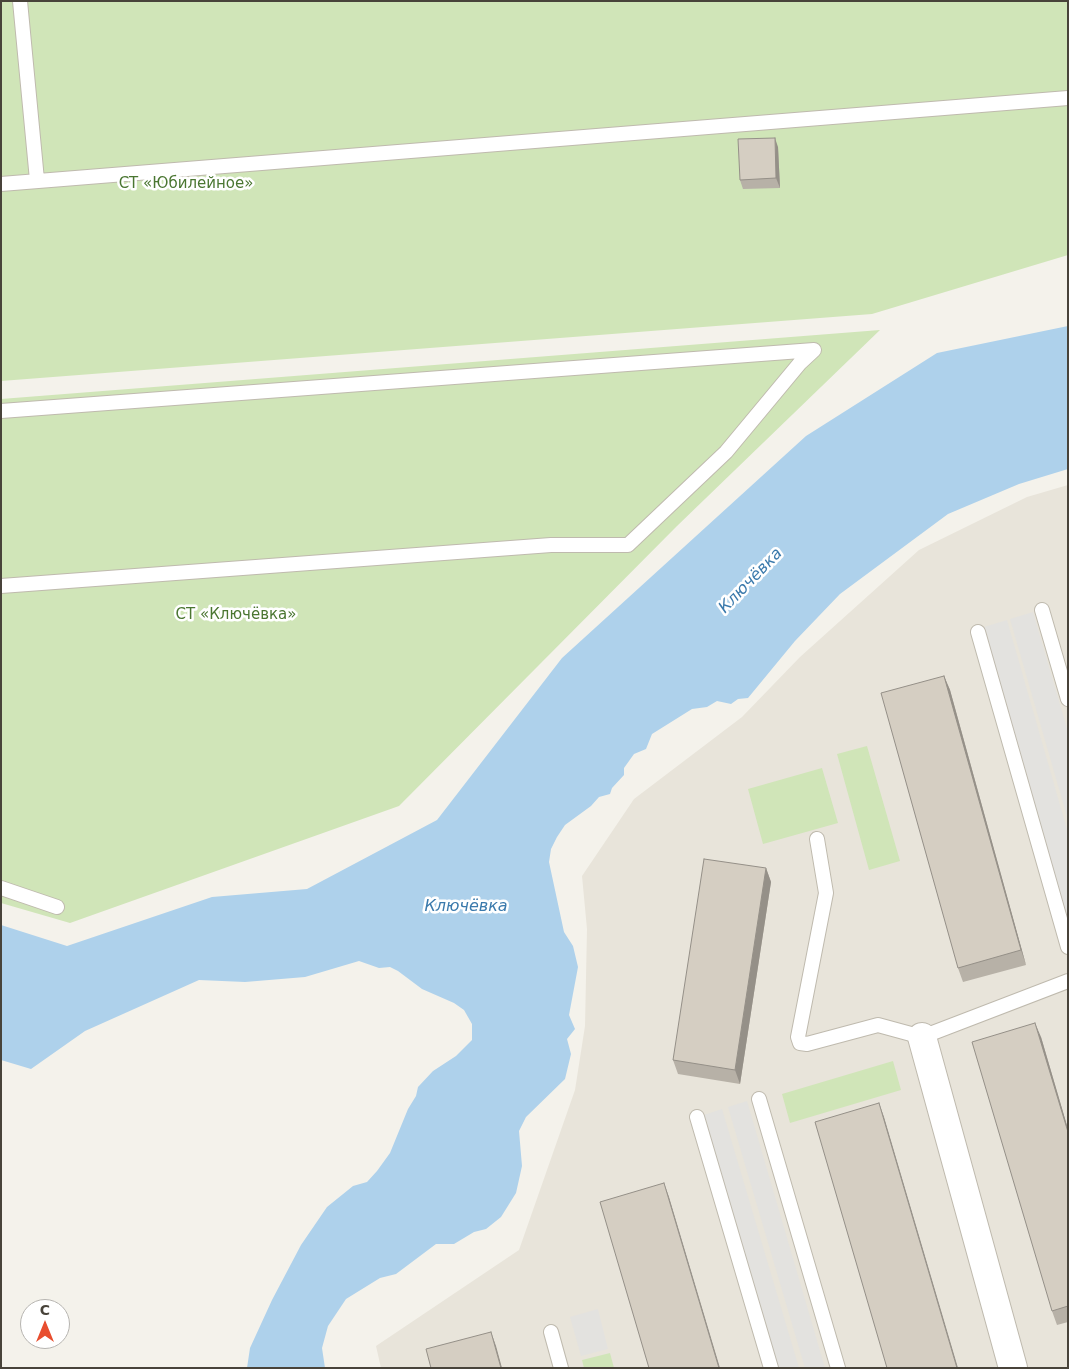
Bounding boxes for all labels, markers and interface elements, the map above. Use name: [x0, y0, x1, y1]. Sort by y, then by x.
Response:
park label: СТ «Юбилейное»: [119, 175, 253, 193]
water label: Ключёвка: [715, 544, 787, 618]
park label: СТ «Ключёвка»: [176, 606, 296, 624]
water label: Ключёвка: [424, 897, 508, 917]
north arrow: [20, 1299, 70, 1349]
text: С: [40, 1302, 50, 1318]

